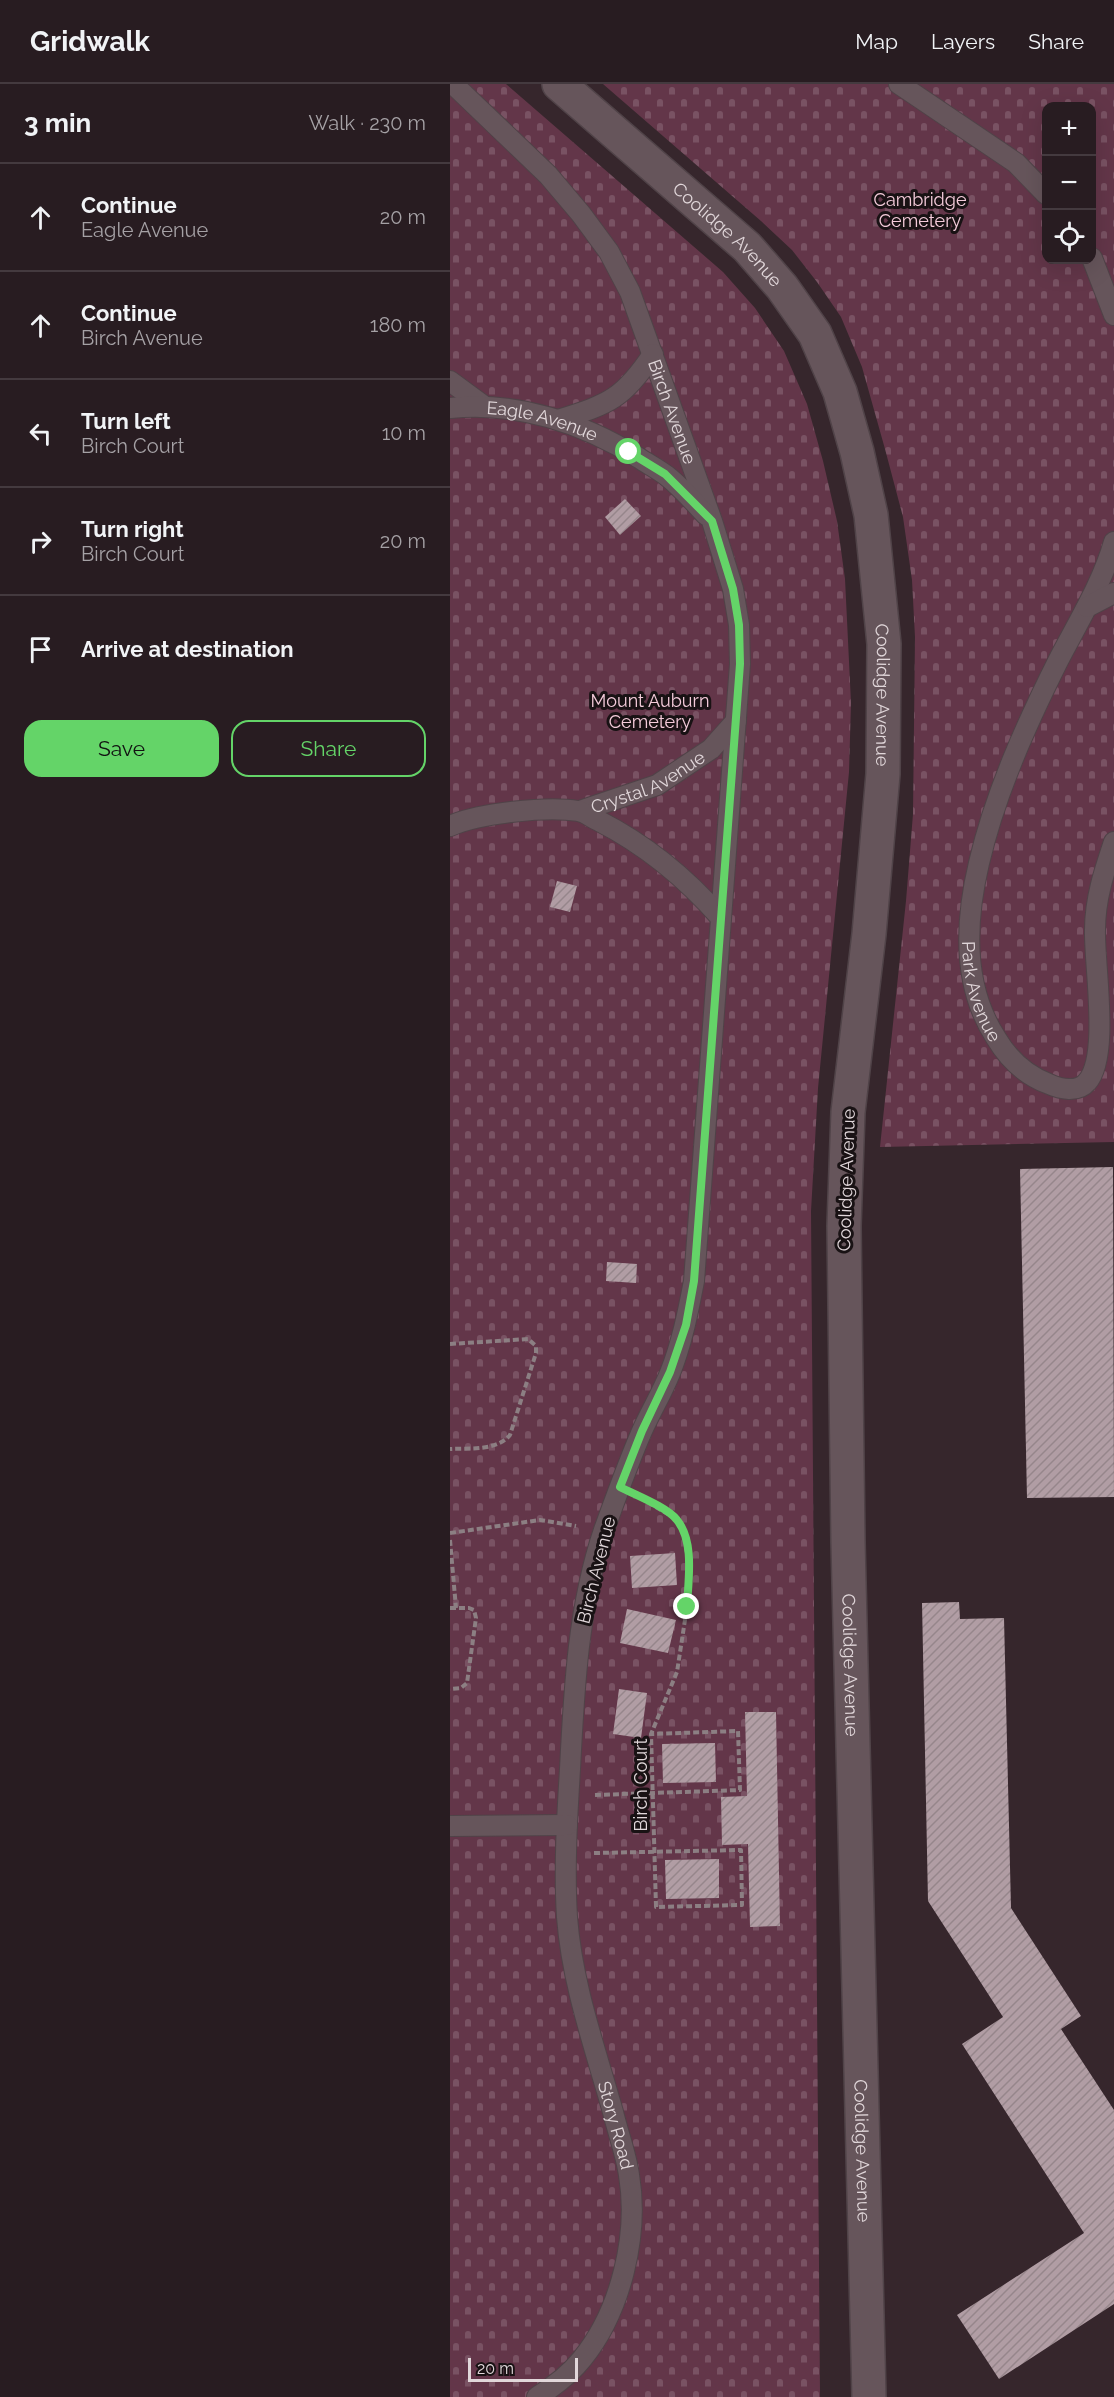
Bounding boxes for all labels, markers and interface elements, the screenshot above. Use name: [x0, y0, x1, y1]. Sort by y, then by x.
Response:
text: Gridwalk: [30, 25, 150, 58]
text: Map: [855, 29, 898, 54]
text: Layers: [931, 29, 995, 54]
text: Share: [1028, 29, 1084, 54]
map controls: [1042, 102, 1096, 264]
button: +: [1042, 102, 1096, 156]
text: 3 min: [24, 108, 91, 138]
text: Walk · 230 m: [308, 111, 426, 135]
button: −: [1042, 156, 1096, 210]
street label: Coolidge Avenue: [669, 177, 787, 291]
park label: Cambridge Cemetery: [874, 189, 967, 231]
text: Continue: [81, 192, 177, 218]
icon: ahead: [24, 201, 57, 234]
text: 20 m: [380, 205, 426, 229]
button: locate: [1042, 210, 1096, 264]
text: Eagle Avenue: [81, 218, 208, 242]
text: Continue: [81, 300, 177, 326]
icon: ahead: [24, 309, 57, 342]
text: 180 m: [370, 313, 426, 337]
text: Birch Avenue: [81, 326, 203, 350]
street label: Birch Avenue: [644, 356, 701, 467]
street label: Eagle Avenue: [486, 396, 602, 445]
text: Turn left: [81, 408, 171, 434]
icon: left: [24, 417, 57, 450]
text: 10 m: [382, 421, 426, 445]
text: Birch Court: [81, 434, 184, 458]
route start: [615, 438, 641, 464]
text: Turn right: [81, 516, 184, 542]
icon: right: [24, 525, 57, 558]
text: 20 m: [380, 529, 426, 553]
text: Birch Court: [81, 542, 184, 566]
street label: Coolidge Avenue: [871, 623, 895, 767]
icon: arrive: [24, 633, 57, 666]
text: Arrive at destination: [81, 636, 294, 662]
park label: Mount Auburn Cemetery: [591, 690, 709, 732]
button: Save: [24, 720, 219, 777]
button: Share: [231, 720, 426, 777]
street label: Crystal Avenue: [588, 746, 709, 817]
street label: Park Avenue: [959, 941, 1006, 1046]
street label: Coolidge Avenue: [833, 1108, 859, 1252]
street label: Birch Avenue: [573, 1514, 620, 1626]
route end: [673, 1593, 699, 1619]
street label: Coolidge Avenue: [839, 1593, 863, 1737]
street label: Birch Court: [630, 1738, 651, 1832]
street label: Story Road: [594, 2079, 638, 2171]
street label: Coolidge Avenue: [851, 2079, 875, 2223]
scale bar: [468, 2355, 578, 2382]
text: 20 m: [477, 2359, 514, 2378]

